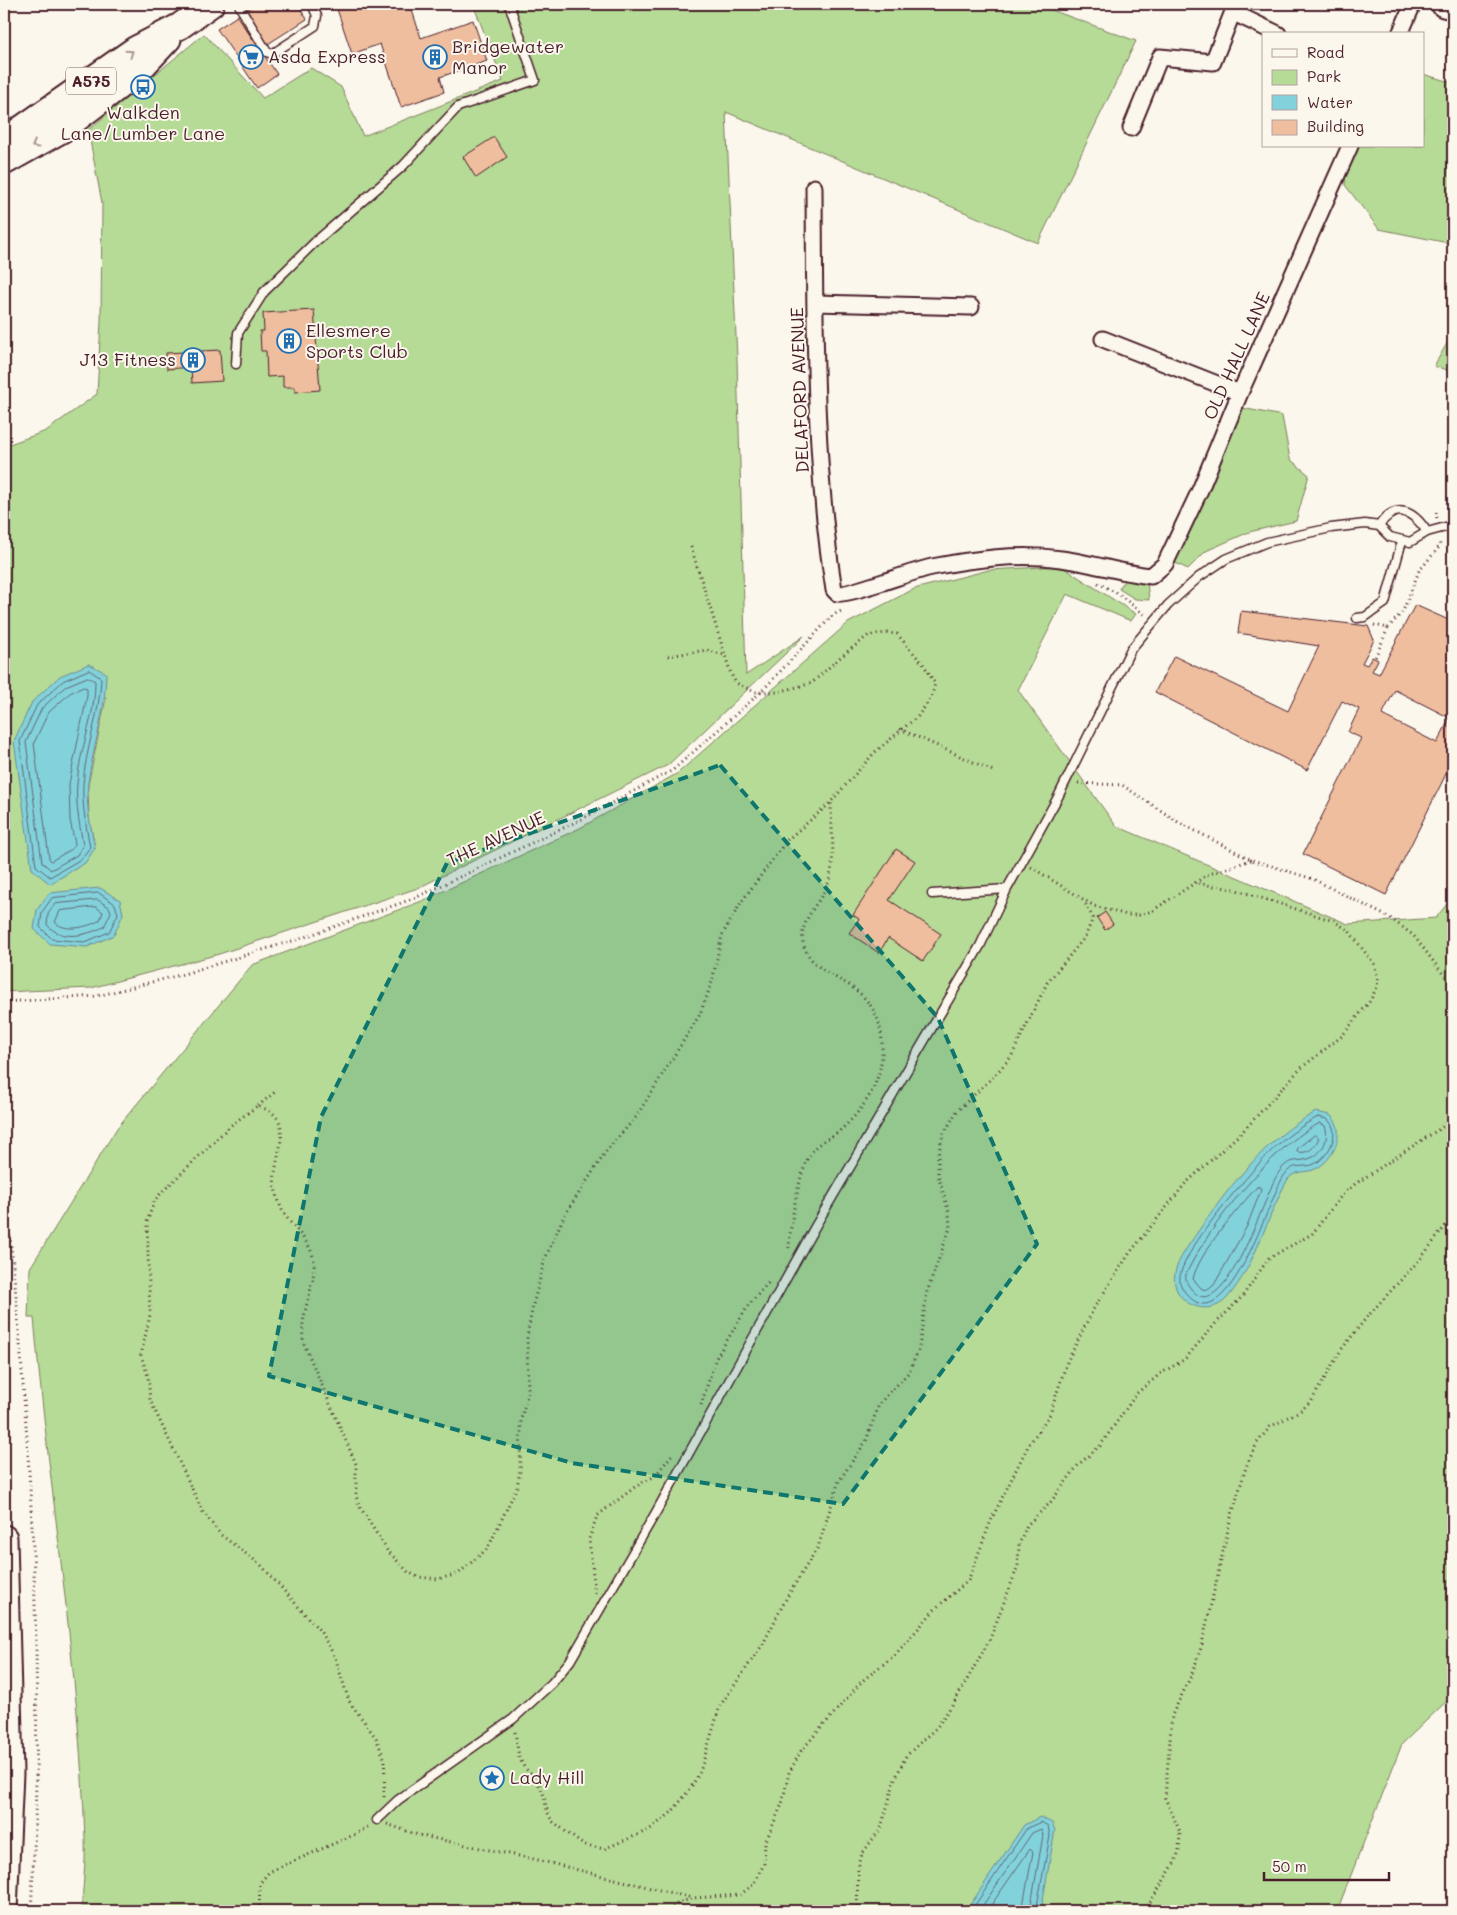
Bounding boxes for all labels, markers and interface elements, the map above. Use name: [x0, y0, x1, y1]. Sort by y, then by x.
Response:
legend: [1262, 32, 1424, 148]
place label: Bridgewater Manor: [452, 34, 564, 79]
text: Road: [1307, 42, 1344, 62]
supermarket icon: Asda Express: [238, 44, 264, 70]
place label: Asda Express: [268, 44, 386, 68]
building icon: Bridgewater Manor: [422, 44, 448, 70]
one-way arrow: [124, 50, 134, 59]
text: Park: [1307, 66, 1341, 86]
road number: A575: [66, 68, 116, 94]
bus stop icon: Walkden Lane/Lumber Lane: [130, 74, 156, 100]
text: Water: [1307, 92, 1353, 112]
place label: Walkden Lane/Lumber Lane: [61, 100, 225, 145]
text: Building: [1307, 116, 1364, 136]
one-way arrow: [31, 138, 40, 148]
street label: OLD HALL LANE: [1197, 288, 1275, 423]
street label: DELAFORD AVENUE: [784, 307, 814, 473]
place label: Ellesmere Sports Club: [306, 318, 408, 363]
building icon: Ellesmere Sports Club: [276, 328, 302, 354]
place label: J13 Fitness: [80, 347, 176, 371]
building icon: J13 Fitness: [180, 347, 206, 373]
street label: THE AVENUE: [442, 805, 549, 871]
place icon: Lady Hill: [479, 1765, 505, 1791]
place label: Lady Hill: [510, 1765, 585, 1789]
scale bar: [1264, 1850, 1390, 1882]
text: 50 m: [1272, 1856, 1307, 1876]

